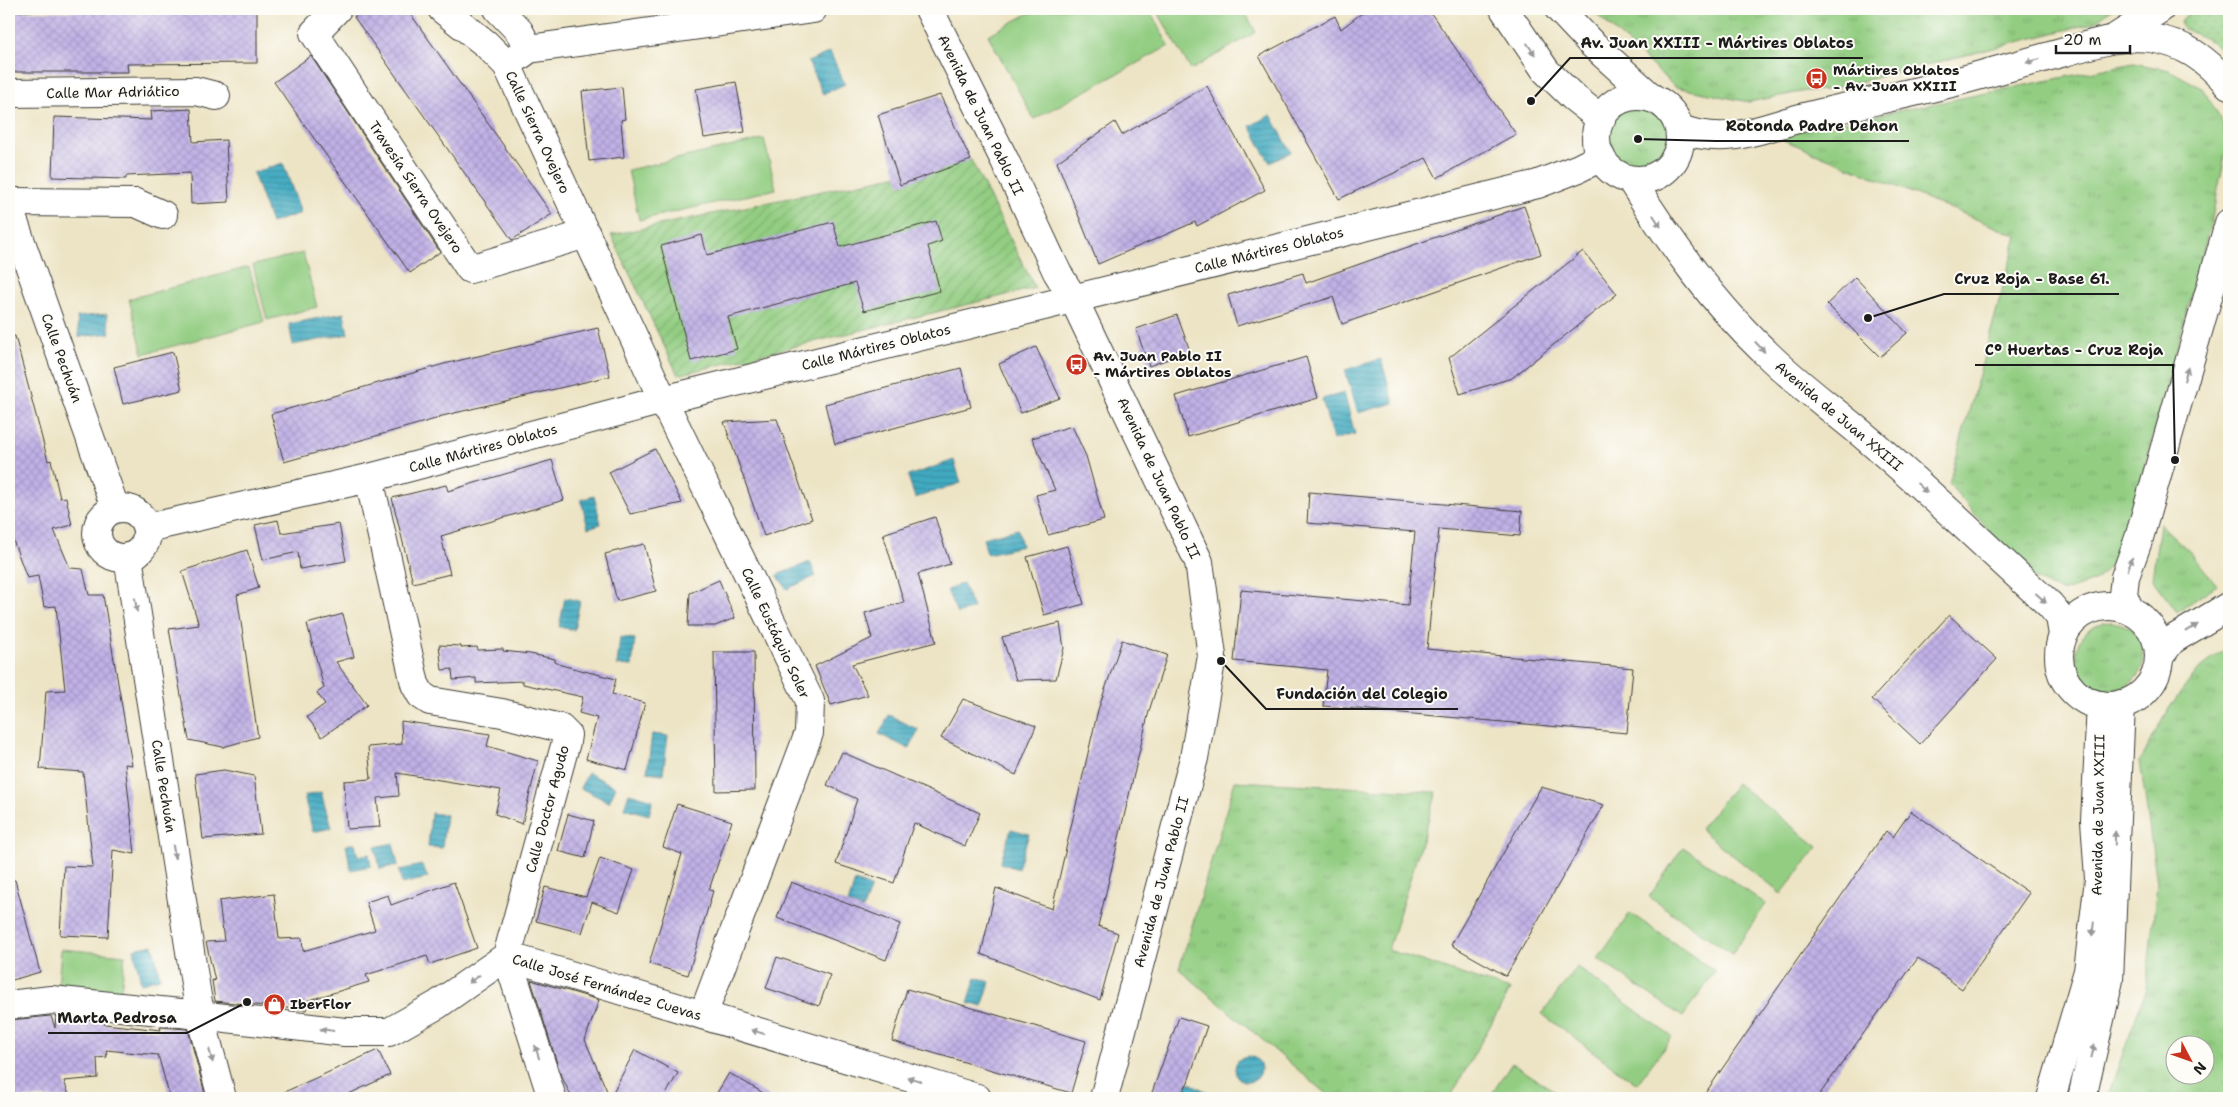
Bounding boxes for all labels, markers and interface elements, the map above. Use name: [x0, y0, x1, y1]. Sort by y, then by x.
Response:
scale bar: [2056, 22, 2129, 54]
callout: Av. Juan XXIII - Mártires Oblatos: [1570, 28, 1863, 58]
text: 20 m: [2063, 30, 2102, 50]
street label: Avenida de Juan Pablo II: [934, 32, 1028, 199]
text: Av. Juan XXIII - Mártires Oblatos: [1580, 33, 1854, 53]
one-way arrow: [1526, 42, 1536, 56]
one-way arrow: [2026, 57, 2041, 65]
place label: Mártires Oblatos - Av. Juan XXIII: [1833, 61, 1959, 95]
bus stop icon: Mártires Oblatos - Av. Juan XXIII: [1805, 66, 1829, 90]
street label: Calle Sierra Ovejero: [502, 68, 574, 196]
street label: Calle Mar Adriático: [46, 82, 180, 102]
callout: Rotonda Padre Dehon: [1716, 111, 1909, 141]
text: Rotonda Padre Dehon: [1726, 116, 1898, 136]
street label: Travesía Sierra Ovejero: [365, 118, 467, 256]
one-way arrow: [1652, 214, 1662, 228]
street label: Calle Mártires Oblatos: [1193, 223, 1345, 277]
callout: Cruz Roja - Base 61.: [1944, 264, 2119, 294]
text: Cruz Roja - Base 61.: [1954, 269, 2110, 289]
street label: Calle Pechuán: [37, 311, 87, 406]
street label: Calle Mártires Oblatos: [800, 320, 952, 374]
callout: Cº Huertas - Cruz Roja: [1975, 335, 2173, 365]
one-way arrow: [1754, 340, 1766, 352]
text: Cº Huertas - Cruz Roja: [1985, 340, 2164, 360]
place label: Av. Juan Pablo II - Mártires Oblatos: [1093, 347, 1232, 381]
bus stop icon: Av. Juan Pablo II - Mártires Oblatos: [1065, 352, 1089, 376]
street label: Avenida de Juan XXIII: [1771, 357, 1907, 475]
one-way arrow: [2182, 367, 2190, 382]
street label: Avenida de Juan Pablo II: [1114, 394, 1205, 562]
street label: Calle Mártires Oblatos: [407, 420, 559, 476]
one-way arrow: [1915, 482, 1927, 494]
one-way arrow: [2126, 556, 2134, 571]
street label: Calle Eustáquio Soler: [738, 565, 814, 702]
one-way arrow: [2035, 592, 2047, 604]
one-way arrow: [132, 598, 140, 614]
one-way arrow: [2185, 624, 2198, 633]
callout: Fundación del Colegio: [1266, 679, 1458, 709]
text: Fundación del Colegio: [1276, 684, 1448, 704]
street label: Avenida de Juan XXIII: [2088, 734, 2108, 896]
street label: Calle Pechuán: [148, 738, 180, 834]
street label: Calle Doctor Agudo: [521, 743, 573, 875]
street label: Avenida de Juan Pablo II: [1129, 794, 1193, 970]
one-way arrow: [2112, 829, 2120, 845]
one-way arrow: [171, 845, 179, 861]
one-way arrow: [2089, 921, 2097, 937]
street label: Calle José Fernández Cuevas: [510, 950, 704, 1024]
one-way arrow: [467, 974, 481, 984]
shop icon: IberFlor: [262, 992, 286, 1016]
place label: IberFlor: [290, 995, 352, 1013]
callout: Marta Pedrosa: [48, 1003, 187, 1033]
text: Marta Pedrosa: [57, 1008, 177, 1028]
one-way arrow: [318, 1026, 334, 1034]
one-way arrow: [750, 1028, 765, 1036]
north arrow: [2166, 1034, 2216, 1084]
one-way arrow: [2089, 1043, 2097, 1058]
one-way arrow: [533, 1044, 541, 1059]
one-way arrow: [207, 1049, 215, 1064]
text: N: [2189, 1058, 2210, 1079]
one-way arrow: [906, 1075, 921, 1083]

